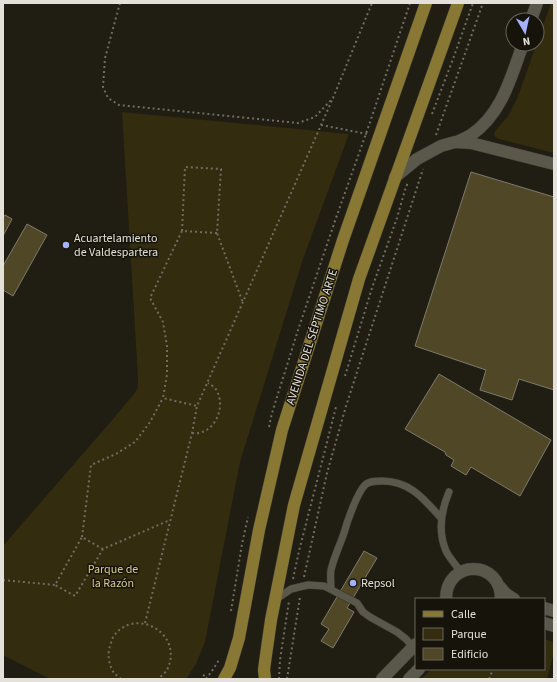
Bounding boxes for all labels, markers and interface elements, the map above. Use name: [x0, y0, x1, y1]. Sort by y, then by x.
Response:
north arrow: [505, 12, 545, 52]
text: N: [522, 33, 531, 49]
place label: Acuartelamiento de Valdespartera: [74, 230, 158, 261]
marker: Acuartelamiento de Valdespartera: [61, 240, 71, 250]
street label: AVENIDA DEL SÉPTIMO ARTE: [282, 267, 342, 407]
park label: Parque de la Razón: [88, 561, 138, 592]
place label: Repsol: [361, 575, 395, 592]
marker: Repsol: [348, 578, 358, 588]
legend: [415, 598, 545, 670]
text: Calle: [451, 606, 476, 623]
text: Parque: [451, 626, 487, 643]
text: Edificio: [451, 646, 488, 663]

